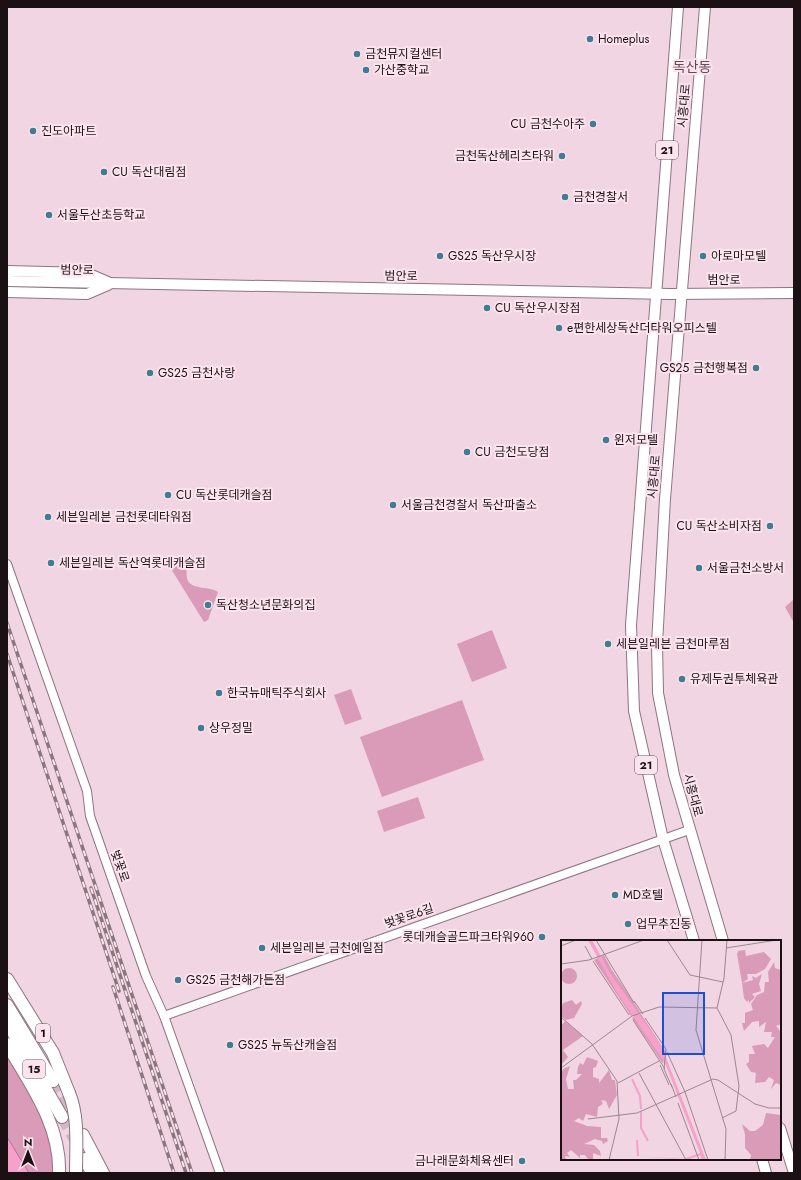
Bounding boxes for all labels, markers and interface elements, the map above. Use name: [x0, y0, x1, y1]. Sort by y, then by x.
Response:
place label: Homeplus: [598, 30, 650, 48]
marker: Homeplus: [585, 34, 595, 44]
place label: 금천뮤지컬센터: [365, 45, 442, 63]
marker: 금천뮤지컬센터: [352, 49, 362, 59]
district label: 독산동: [673, 57, 711, 77]
place label: 가산중학교: [374, 61, 429, 79]
marker: 가산중학교: [361, 65, 371, 75]
street label: 시흥대로: [673, 83, 695, 129]
place label: CU 금천수아주: [510, 115, 585, 133]
marker: CU 금천수아주: [588, 119, 598, 129]
place label: 진도아파트: [41, 122, 96, 140]
marker: 진도아파트: [28, 126, 38, 136]
road number: 21: [656, 141, 678, 159]
place label: 금천독산헤리츠타워: [455, 147, 554, 165]
marker: 금천독산헤리츠타워: [557, 151, 567, 161]
place label: CU 독산대림점: [112, 163, 187, 181]
marker: CU 독산대림점: [99, 167, 109, 177]
place label: 금천경찰서: [573, 188, 628, 206]
marker: 금천경찰서: [560, 192, 570, 202]
place label: 서울두산초등학교: [57, 206, 145, 224]
marker: 서울두산초등학교: [44, 210, 54, 220]
place label: GS25 독산우시장: [448, 247, 536, 265]
place label: 아로마모텔: [711, 247, 766, 265]
marker: GS25 독산우시장: [435, 251, 445, 261]
marker: 아로마모텔: [698, 251, 708, 261]
street label: 범안로: [60, 261, 94, 279]
street label: 범안로: [384, 267, 418, 285]
street label: 범안로: [707, 271, 741, 289]
place label: CU 독산우시장점: [495, 299, 581, 317]
marker: CU 독산우시장점: [482, 303, 492, 313]
place label: e편한세상독산더타워오피스텔: [567, 319, 717, 337]
marker: e편한세상독산더타워오피스텔: [554, 323, 564, 333]
place label: GS25 금천행복점: [660, 359, 748, 377]
marker: GS25 금천행복점: [751, 363, 761, 373]
place label: GS25 금천사랑: [158, 364, 235, 382]
marker: GS25 금천사랑: [145, 368, 155, 378]
place label: 윈저모텔: [614, 431, 658, 449]
marker: 윈저모텔: [601, 435, 611, 445]
place label: CU 금천도당점: [475, 443, 550, 461]
marker: CU 금천도당점: [462, 447, 472, 457]
street label: 시흥대로: [643, 454, 665, 500]
place label: CU 독산롯데캐슬점: [176, 486, 273, 504]
marker: CU 독산롯데캐슬점: [163, 490, 173, 500]
place label: 서울금천경찰서 독산파출소: [401, 496, 537, 514]
marker: 서울금천경찰서 독산파출소: [388, 500, 398, 510]
place label: 세븐일레븐 금천롯데타워점: [56, 508, 192, 526]
marker: 세븐일레븐 금천롯데타워점: [43, 512, 53, 522]
place label: CU 독산소비자점: [676, 517, 762, 535]
marker: CU 독산소비자점: [765, 521, 775, 531]
place label: 세븐일레븐 독산역롯데캐슬점: [59, 554, 206, 572]
marker: 세븐일레븐 독산역롯데캐슬점: [46, 558, 56, 568]
place label: 서울금천소방서: [707, 559, 784, 577]
marker: 서울금천소방서: [694, 563, 704, 573]
place label: 독산청소년문화의집: [216, 596, 315, 614]
marker: 독산청소년문화의집: [203, 600, 213, 610]
place label: 세븐일레븐 금천마루점: [616, 635, 730, 653]
marker: 세븐일레븐 금천마루점: [603, 639, 613, 649]
place label: 유제두권투체육관: [690, 670, 778, 688]
marker: 유제두권투체육관: [677, 674, 687, 684]
place label: 한국뉴매틱주식회사: [227, 684, 326, 702]
marker: 한국뉴매틱주식회사: [214, 688, 224, 698]
place label: 상우정밀: [209, 719, 253, 737]
marker: 상우정밀: [196, 723, 206, 733]
road number: 21: [635, 756, 657, 774]
street label: 시흥대로: [679, 771, 707, 819]
street label: 벚꽃로: [106, 847, 134, 885]
place label: MD호텔: [623, 886, 663, 904]
marker: MD호텔: [610, 890, 620, 900]
street label: 벚꽃로6길: [382, 899, 436, 933]
place label: 업무추진동: [636, 915, 691, 933]
marker: 업무추진동: [623, 919, 633, 929]
place label: 롯데캐슬골드파크타워960: [403, 928, 534, 946]
marker: 롯데캐슬골드파크타워960: [537, 932, 547, 942]
place label: 세븐일레븐 금천예일점: [270, 939, 384, 957]
inset map: [561, 940, 781, 1160]
marker: 세븐일레븐 금천예일점: [257, 943, 267, 953]
place label: GS25 금천해가든점: [186, 971, 285, 989]
marker: GS25 금천해가든점: [173, 975, 183, 985]
road number: 1: [36, 1024, 50, 1042]
place label: GS25 뉴독산캐슬점: [238, 1036, 337, 1054]
marker: GS25 뉴독산캐슬점: [225, 1040, 235, 1050]
road number: 15: [23, 1060, 45, 1078]
north arrow: [8, 1132, 48, 1172]
text: N: [24, 1134, 32, 1150]
place label: 금나래문화체육센터: [415, 1152, 514, 1170]
marker: 금나래문화체육센터: [517, 1156, 527, 1166]

